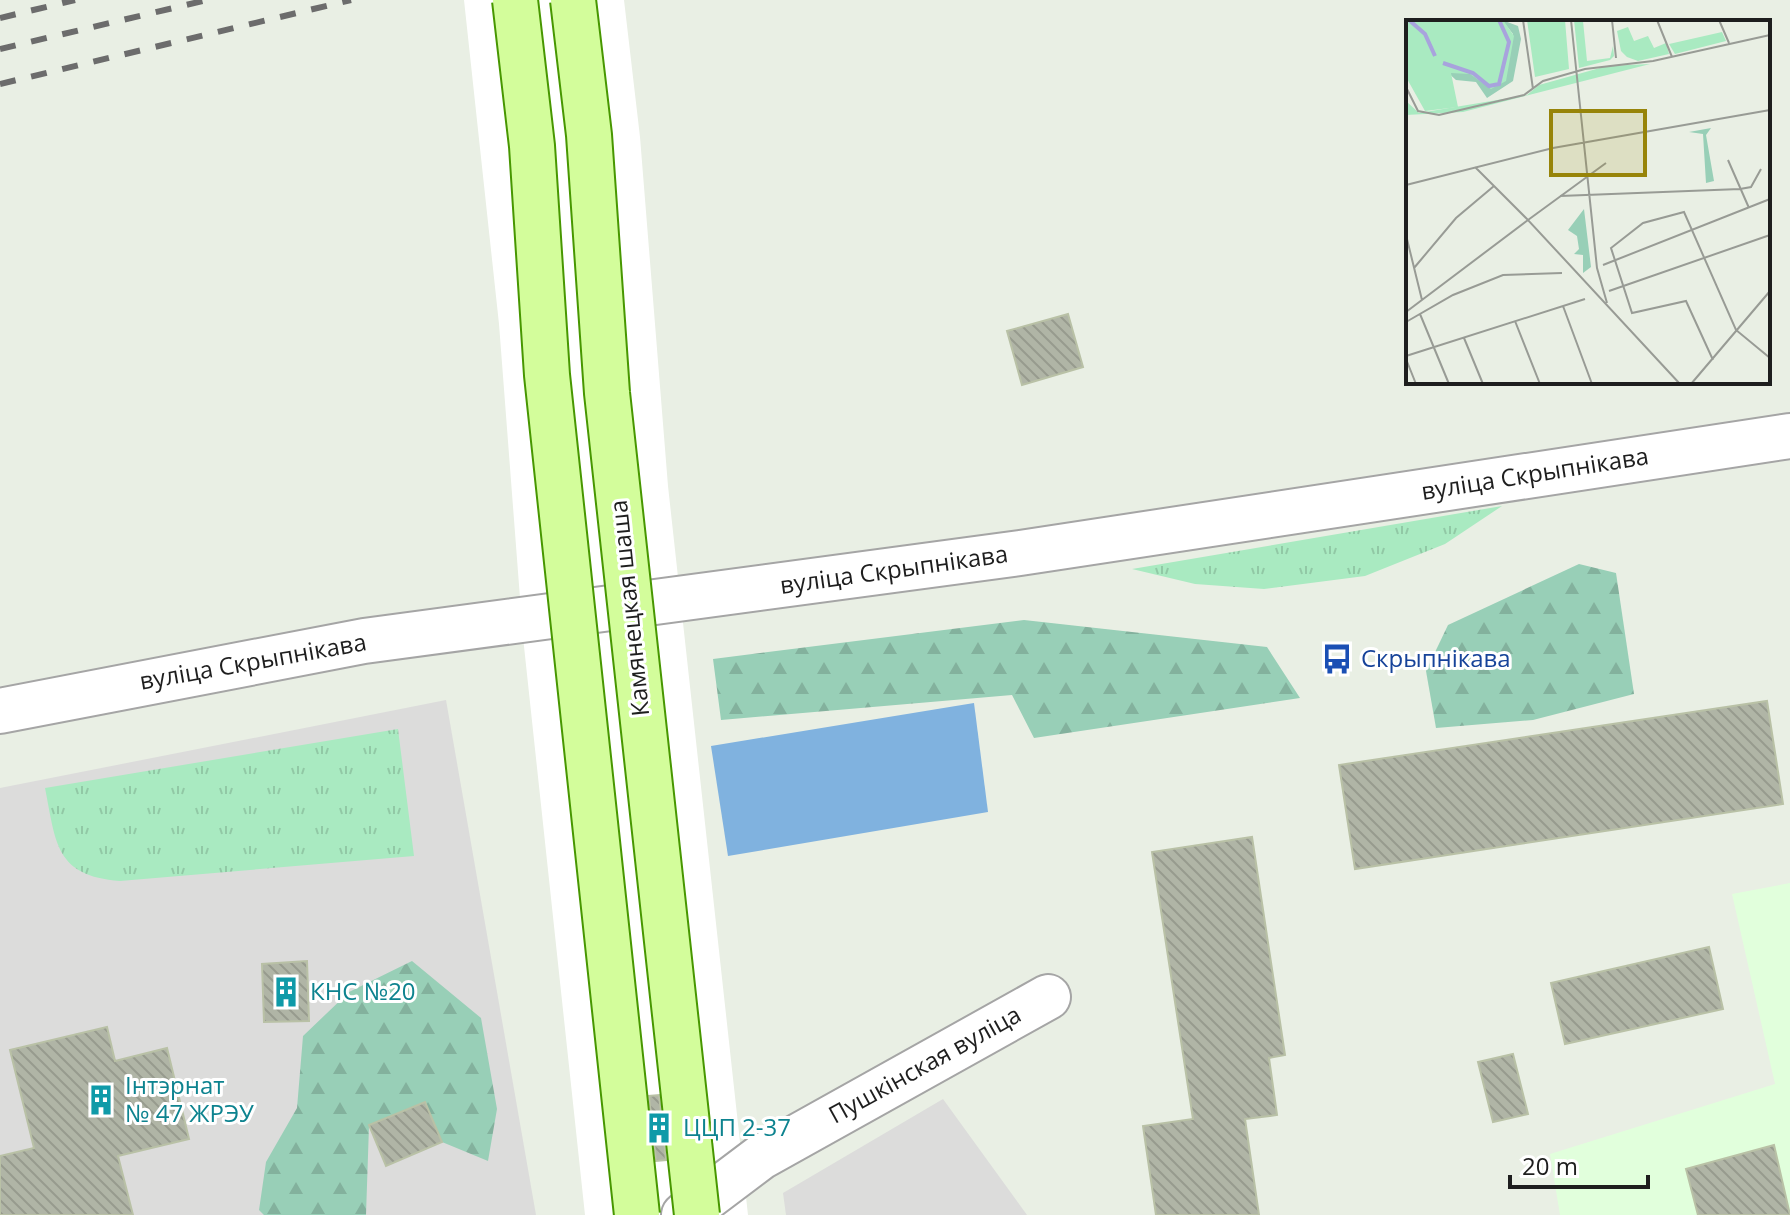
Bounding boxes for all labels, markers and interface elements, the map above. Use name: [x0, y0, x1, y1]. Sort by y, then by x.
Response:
inset map: [1406, 20, 1770, 384]
street label: вуліца Скрыпнікава: [1419, 438, 1651, 507]
street label: Камянецкая шаша: [601, 498, 656, 718]
street label: вуліца Скрыпнікава: [778, 536, 1010, 601]
street label: вуліца Скрыпнікава: [137, 624, 369, 697]
place label: Скрыпнікава: [1361, 641, 1511, 674]
bus stop icon: Скрыпнікава: [1320, 642, 1354, 676]
place label: КНС №20: [310, 974, 416, 1007]
building icon: КНС №20: [269, 975, 303, 1009]
street label: Пушкінская вуліца: [822, 997, 1026, 1130]
place label: Інтэрнат № 47 ЖРЭУ: [125, 1068, 254, 1129]
building icon: Інтэрнат № 47 ЖРЭУ: [84, 1083, 118, 1117]
place label: ЦЦП 2-37: [683, 1110, 791, 1143]
building icon: ЦЦП 2-37: [642, 1111, 676, 1145]
scale bar: [1510, 1139, 1648, 1189]
text: 20 m: [1522, 1149, 1578, 1182]

